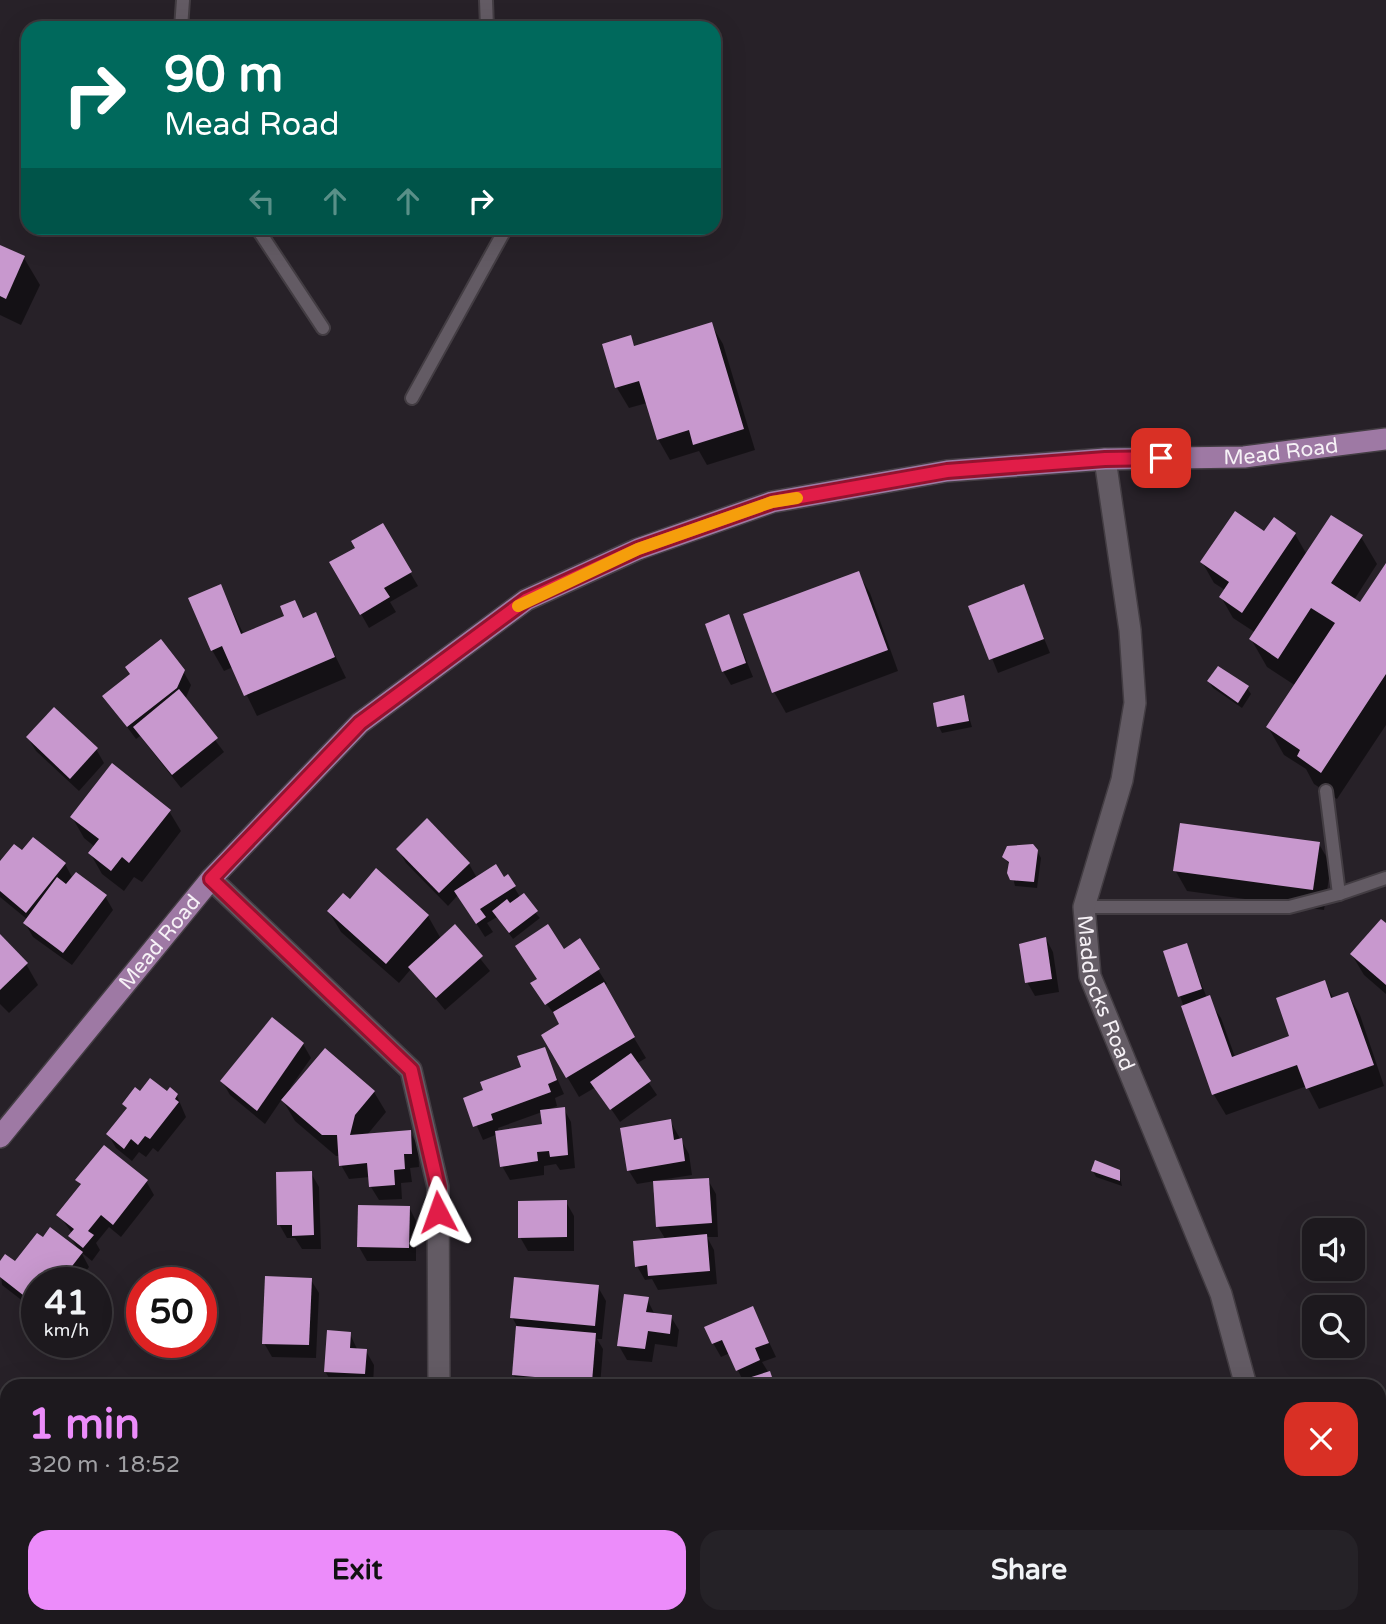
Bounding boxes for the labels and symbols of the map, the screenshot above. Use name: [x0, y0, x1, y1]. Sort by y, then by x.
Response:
pin: [1131, 428, 1191, 488]
street label: Mead Road: [1223, 433, 1340, 470]
street label: Mead Road: [114, 890, 206, 995]
street label: Maddocks Road: [1072, 914, 1140, 1075]
position arrow: [401, 1175, 475, 1249]
speed limit sign: 50: [126, 1267, 217, 1358]

